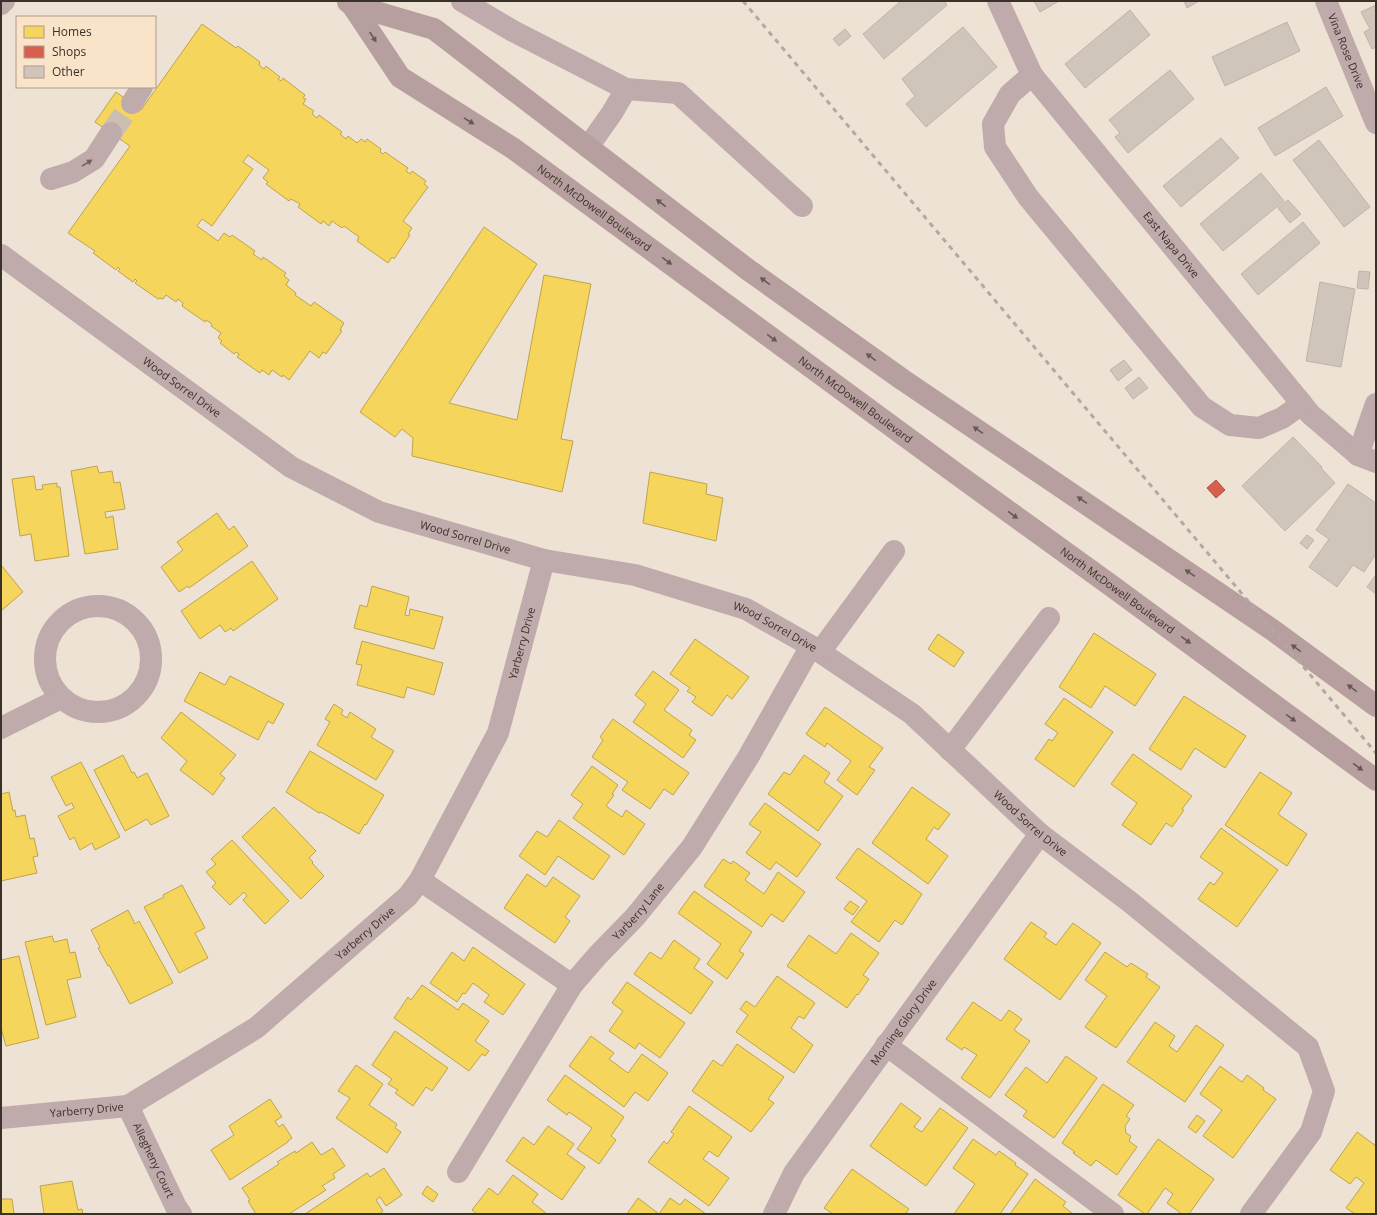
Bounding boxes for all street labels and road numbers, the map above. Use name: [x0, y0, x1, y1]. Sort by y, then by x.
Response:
street label: Vina Rose Drive: [1325, 11, 1369, 91]
street label: North McDowell Boulevard: [534, 161, 655, 255]
street label: East Napa Drive: [1140, 208, 1203, 281]
street label: North McDowell Boulevard: [796, 352, 916, 446]
street label: Wood Sorrel Drive: [140, 353, 224, 420]
street label: Wood Sorrel Drive: [419, 516, 512, 557]
street label: North McDowell Boulevard: [1057, 543, 1178, 637]
street label: Wood Sorrel Drive: [732, 598, 820, 655]
street label: Yarberry Drive: [505, 605, 538, 681]
street label: Wood Sorrel Drive: [991, 786, 1071, 859]
street label: Yarberry Lane: [609, 879, 667, 943]
street label: Yarberry Drive: [332, 903, 398, 963]
street label: Morning Glory Drive: [867, 976, 939, 1068]
street label: Yarberry Drive: [49, 1098, 124, 1120]
street label: Allegheny Court: [130, 1120, 179, 1200]

